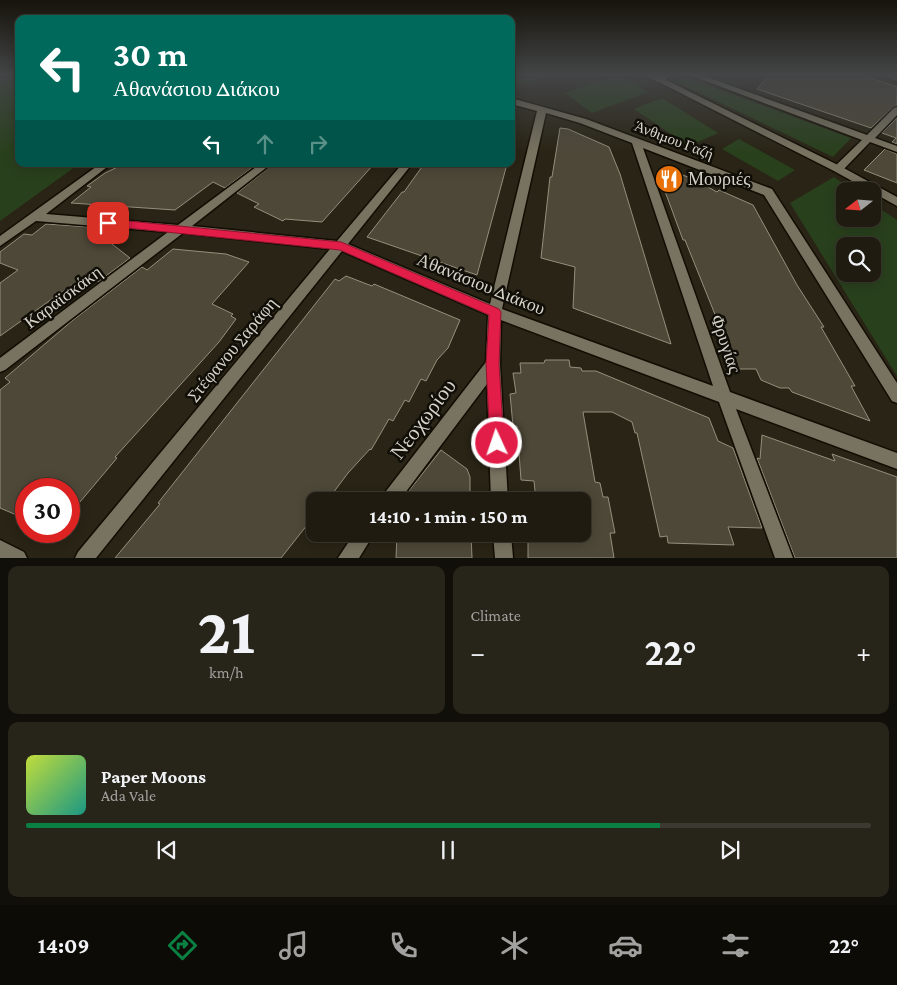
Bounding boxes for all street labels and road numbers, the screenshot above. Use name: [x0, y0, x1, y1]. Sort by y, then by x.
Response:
street label: Άνθιμου Γαζή: [632, 118, 716, 163]
street label: Αθανάσιου Διάκου: [414, 249, 548, 319]
street label: Καραϊσκάκη: [20, 261, 106, 333]
street label: Στέφανου Σαράφη: [183, 293, 281, 405]
street label: Φρυγίας: [707, 312, 745, 376]
street label: Νεοχωρίου: [385, 374, 461, 464]

